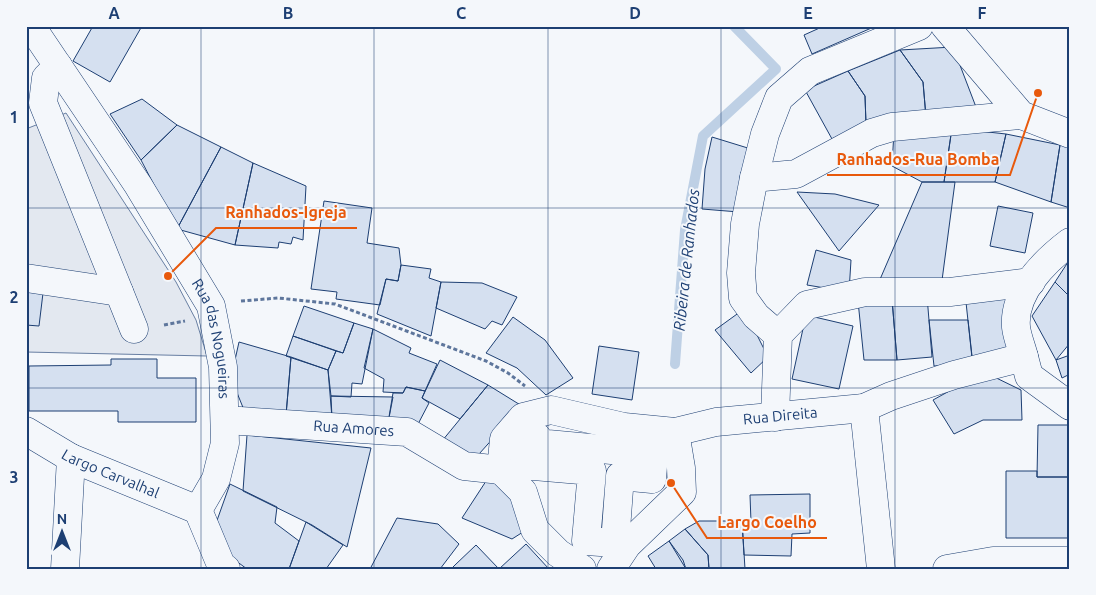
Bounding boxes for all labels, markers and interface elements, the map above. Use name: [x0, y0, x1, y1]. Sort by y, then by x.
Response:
text: A: [108, 4, 120, 22]
text: B: [283, 4, 293, 22]
text: C: [456, 4, 466, 22]
text: D: [629, 4, 641, 22]
text: E: [803, 4, 813, 22]
text: F: [978, 4, 987, 22]
text: 1: [9, 108, 19, 126]
callout: Ranhados-Rua Bomba: [827, 144, 1010, 175]
text: Ranhados-Rua Bomba: [837, 150, 999, 168]
water label: Ribeira de Ranhados: [670, 188, 702, 332]
callout: Ranhados-Igreja: [216, 197, 357, 228]
text: Ranhados-Igreja: [225, 203, 347, 221]
street label: Rua das Nogueiras: [189, 276, 233, 399]
text: 2: [9, 288, 19, 306]
street label: Rua Direita: [742, 403, 818, 427]
street label: Rua Amores: [313, 417, 395, 439]
street label: Largo Carvalhal: [59, 445, 162, 501]
text: 3: [9, 468, 19, 486]
callout: Largo Coelho: [707, 507, 827, 538]
north arrow: [38, 508, 88, 558]
text: N: [57, 511, 67, 527]
text: Largo Coelho: [717, 513, 817, 531]

